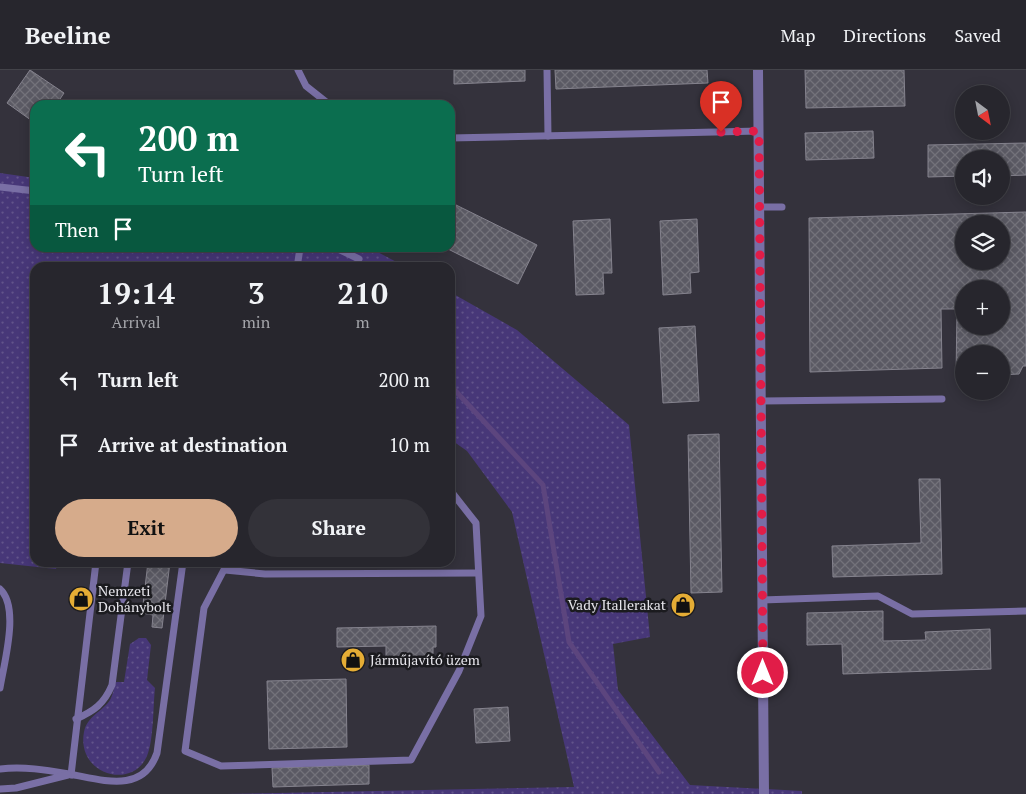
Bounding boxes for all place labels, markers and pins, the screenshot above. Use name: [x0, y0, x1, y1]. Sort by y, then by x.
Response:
pin: [700, 81, 742, 132]
place label: Nemzeti Dohánybolt: [98, 581, 172, 616]
shop icon: Nemzeti Dohánybolt: [68, 586, 94, 612]
shop icon: Vady Itallerakat: [670, 592, 696, 618]
place label: Vady Itallerakat: [568, 595, 667, 614]
shop icon: Járműjavító üzem: [340, 647, 366, 673]
place label: Járműjavító üzem: [370, 650, 480, 669]

